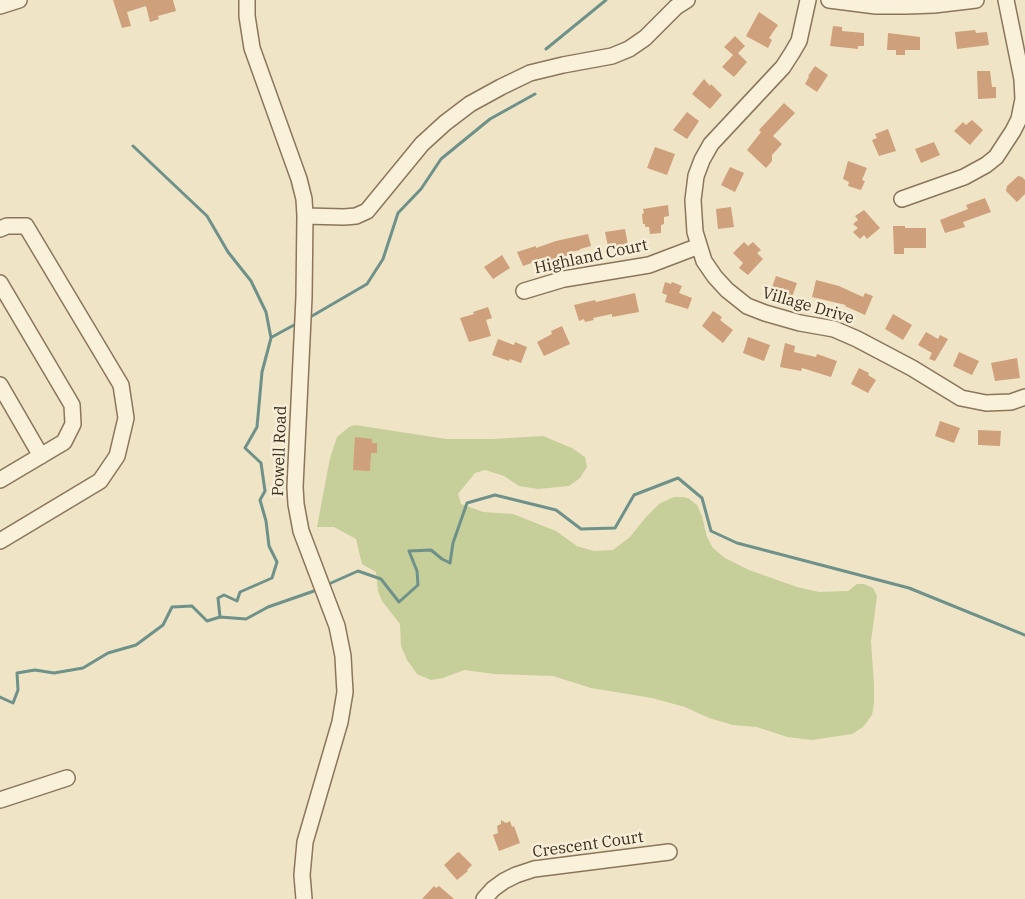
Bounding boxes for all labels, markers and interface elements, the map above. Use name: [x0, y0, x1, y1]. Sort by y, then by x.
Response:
street label: Highland Court: [532, 236, 650, 278]
street label: Village Drive: [760, 284, 856, 328]
street label: Powell Road: [269, 405, 291, 497]
street label: Crescent Court: [531, 828, 645, 862]

